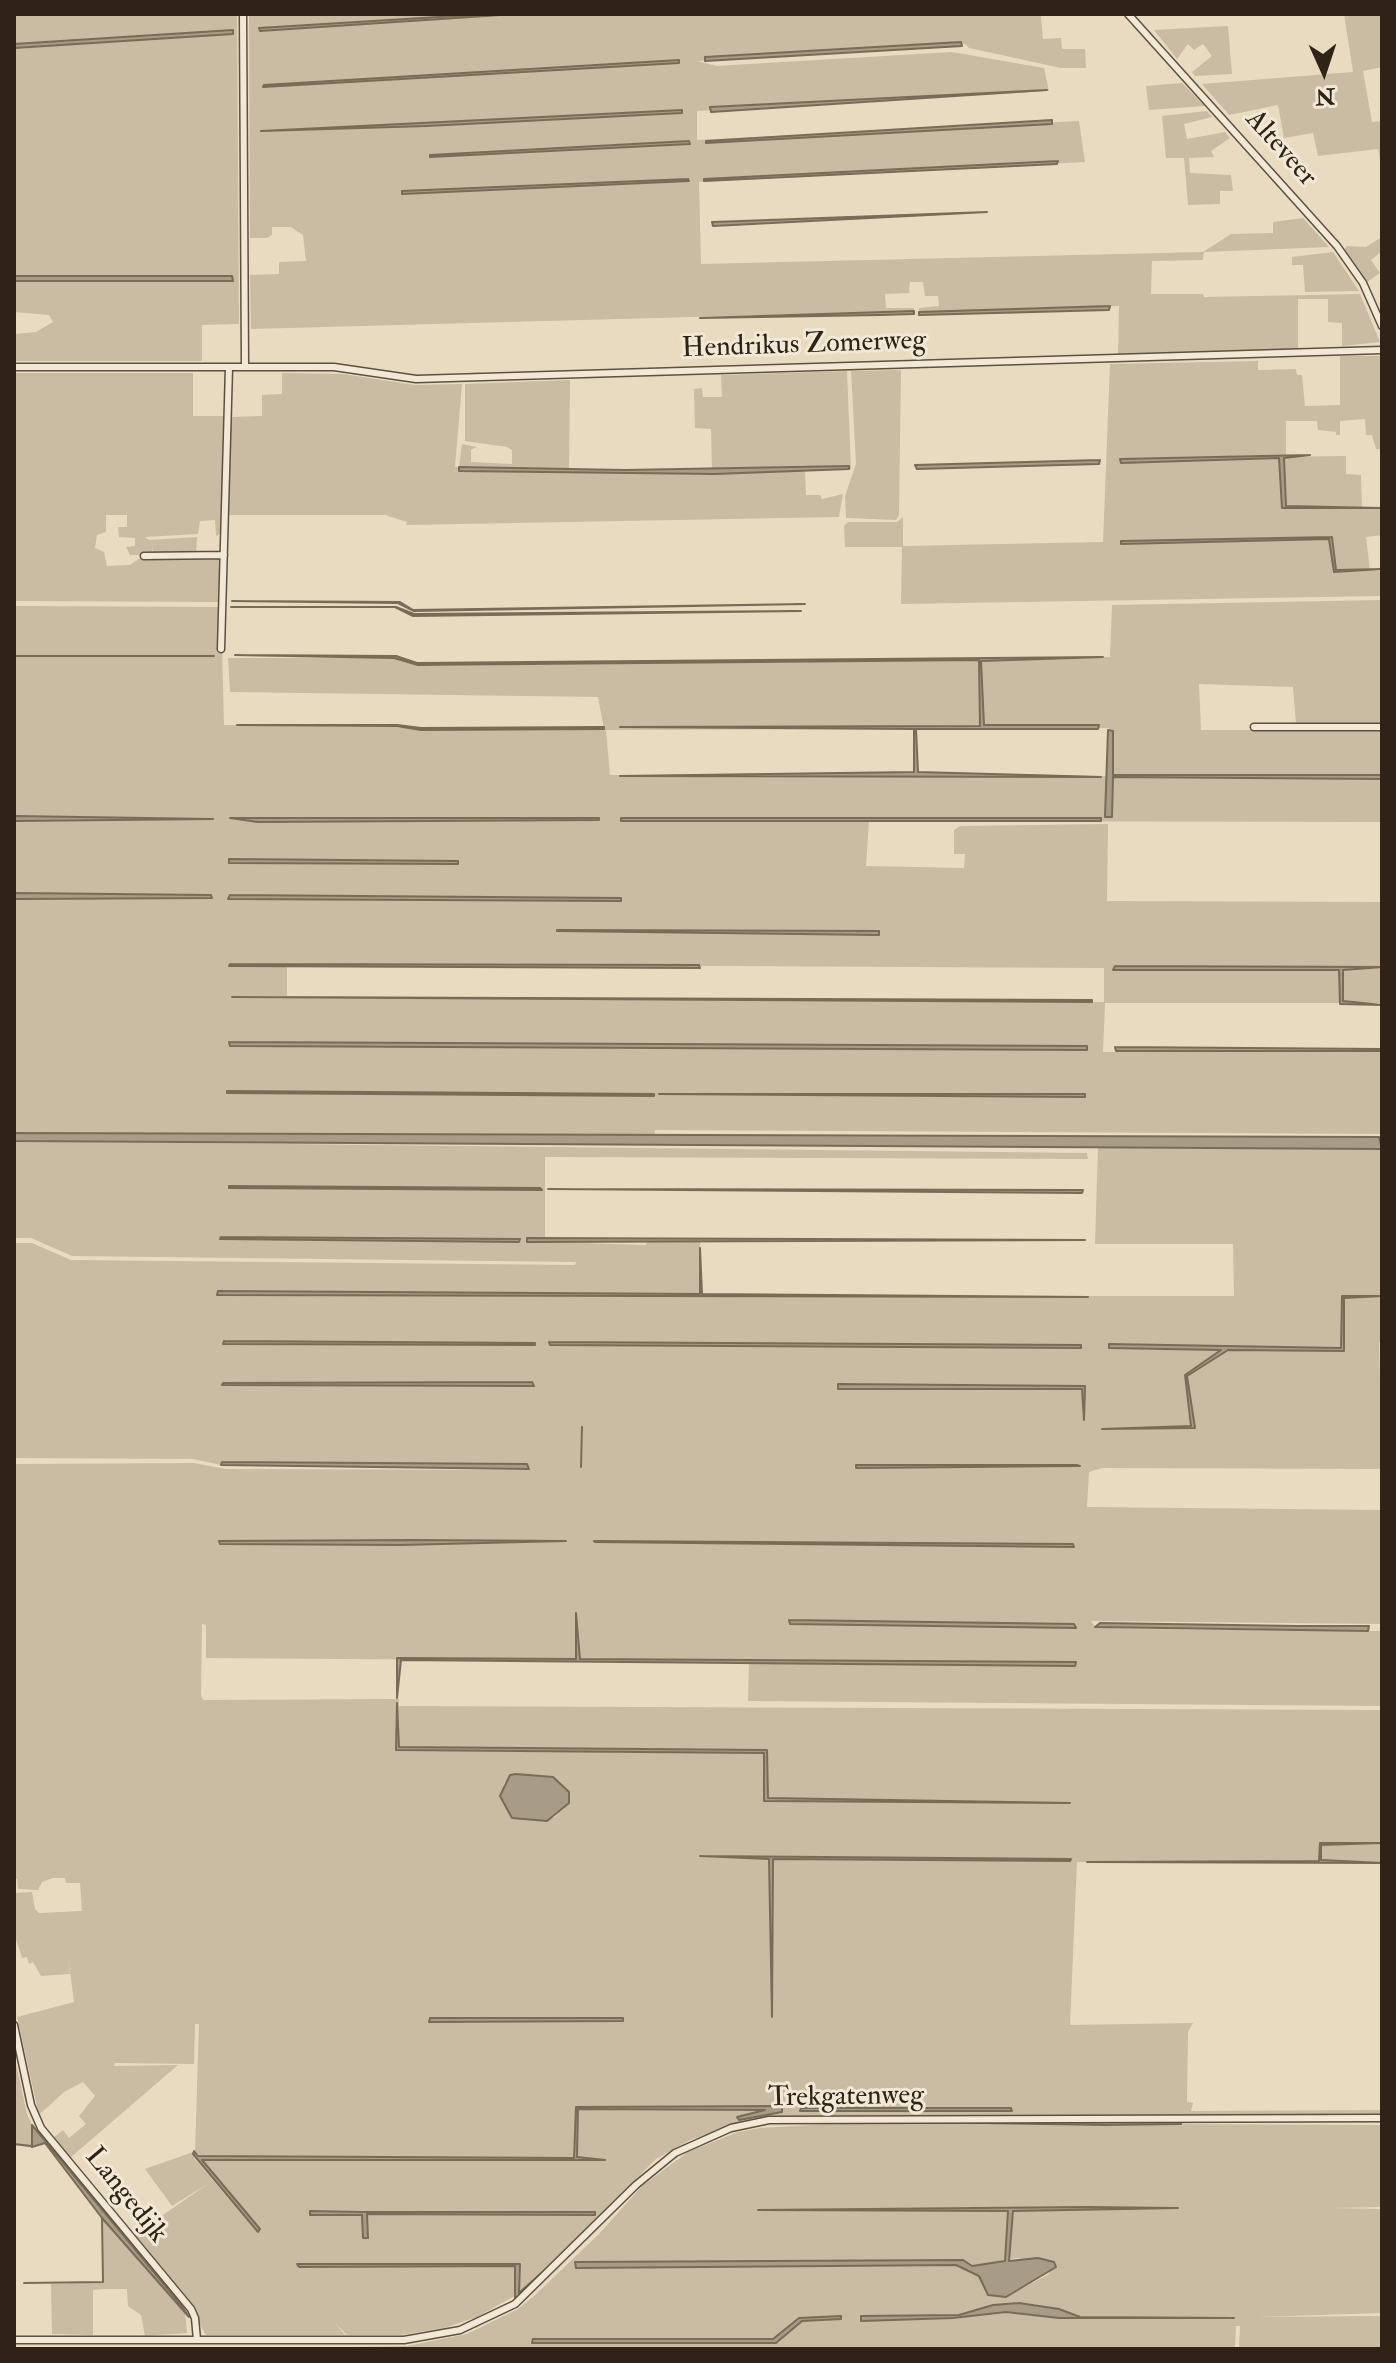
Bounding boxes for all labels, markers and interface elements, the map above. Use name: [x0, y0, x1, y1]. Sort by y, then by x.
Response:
north arrow: [1284, 32, 1364, 112]
text: N: [1315, 81, 1336, 110]
street label: Alteveer: [1237, 104, 1323, 194]
street label: Hendrikus Zomerweg: [681, 325, 927, 367]
street label: Trekgatenweg: [768, 2080, 924, 2116]
street label: Langedijk: [76, 2142, 174, 2250]

